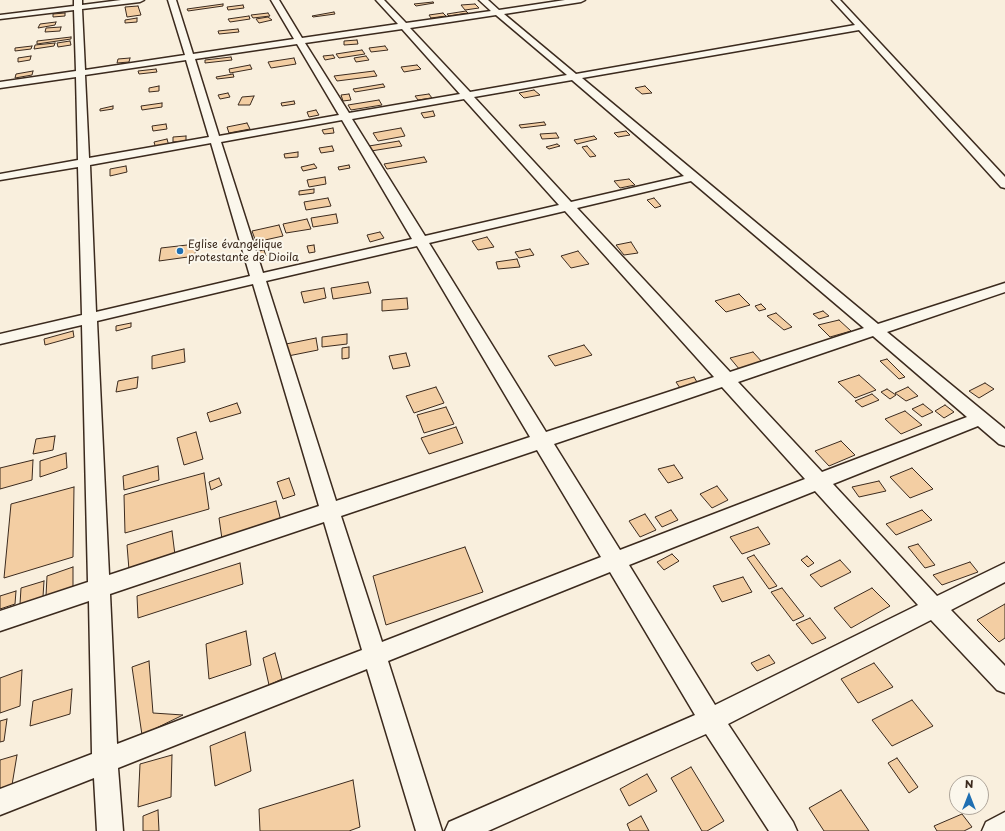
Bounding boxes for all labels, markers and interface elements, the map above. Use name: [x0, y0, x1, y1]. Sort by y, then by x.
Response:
place label: Eglise évangélique protestante de Dioila: [188, 238, 299, 264]
marker: Eglise évangélique protestante de Dioila: [175, 246, 185, 256]
north arrow: [949, 775, 989, 815]
text: N: [965, 775, 973, 792]

